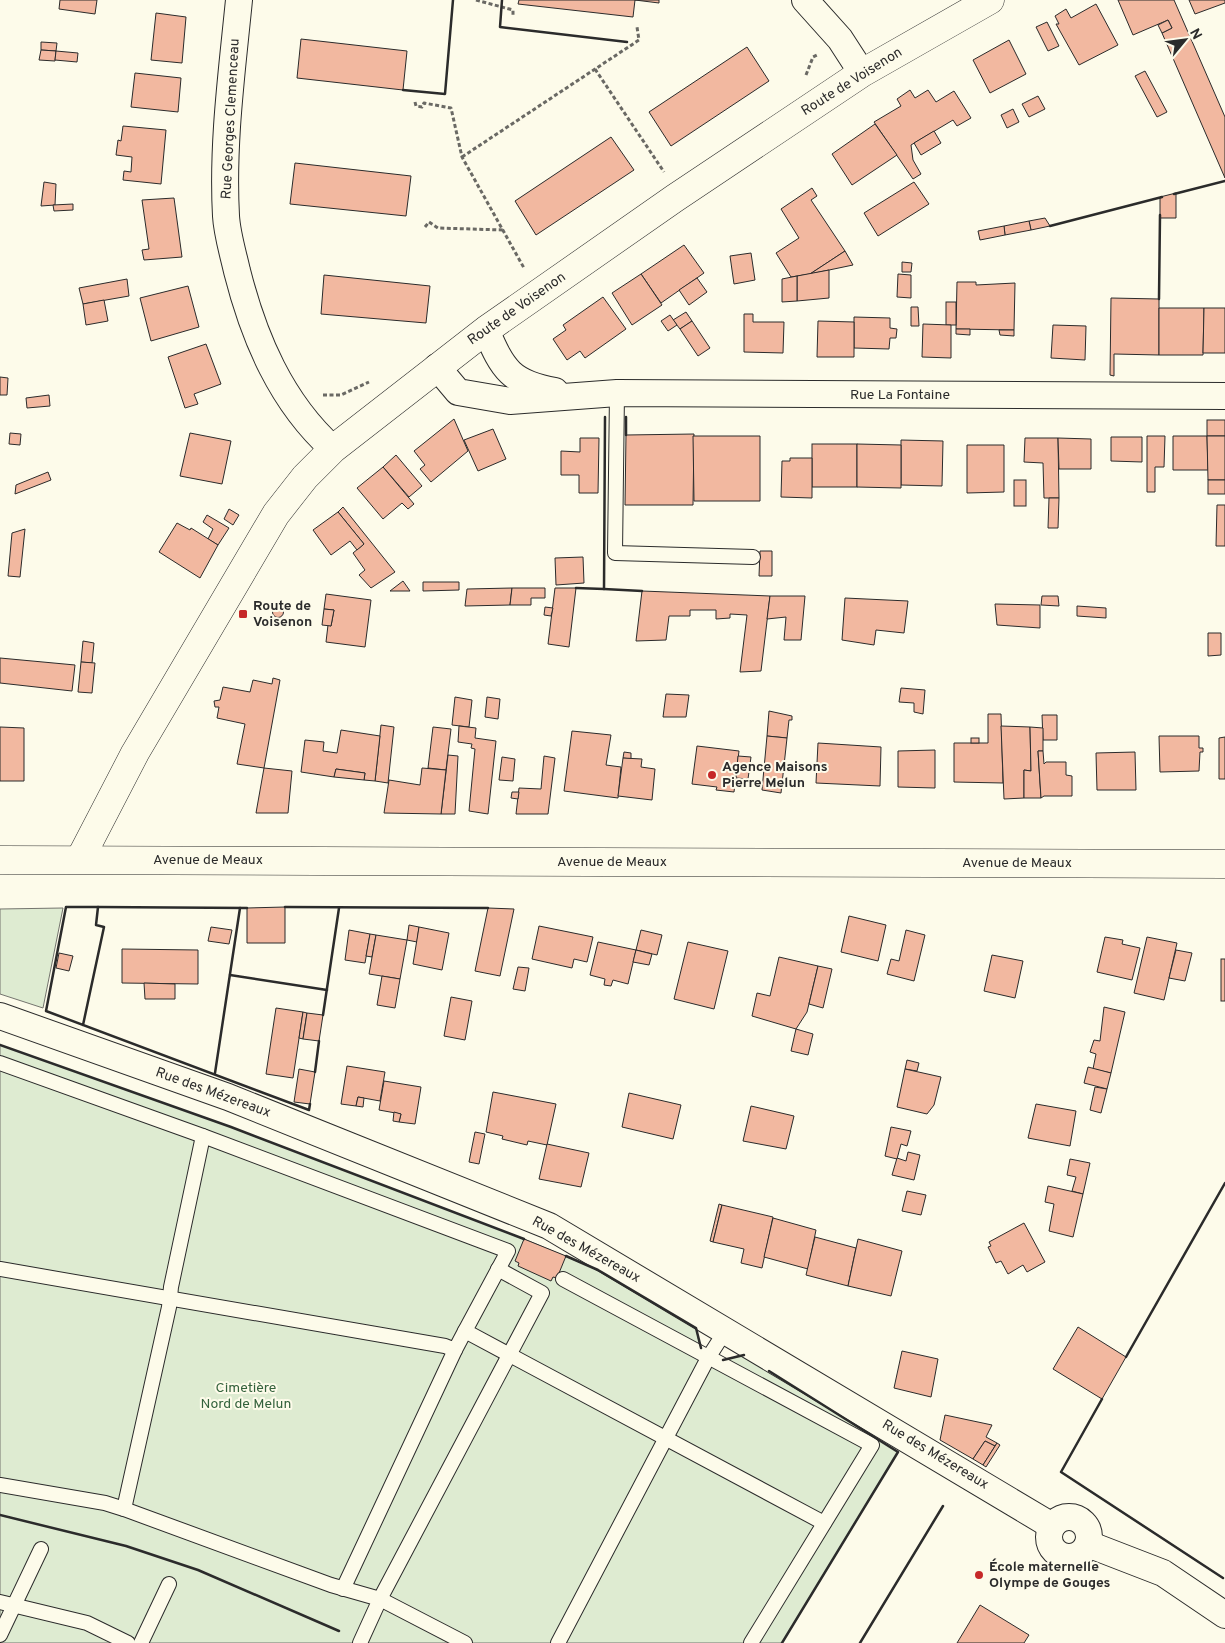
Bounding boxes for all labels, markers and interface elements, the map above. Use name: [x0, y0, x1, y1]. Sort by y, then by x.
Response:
north arrow: [1160, 15, 1210, 65]
text: N: [1185, 26, 1205, 43]
street label: Rue Georges Clemenceau: [218, 38, 244, 200]
street label: Route de Voisenon: [798, 44, 906, 120]
street label: Route de Voisenon: [465, 269, 569, 349]
street label: Rue La Fontaine: [850, 387, 950, 404]
place label: Route de Voisenon: [253, 598, 312, 631]
marker: Route de Voisenon: [237, 608, 249, 620]
place label: Agence Maisons Pierre Melun: [722, 759, 828, 792]
marker: Agence Maisons Pierre Melun: [706, 769, 718, 781]
street label: Avenue de Meaux: [153, 852, 263, 869]
street label: Avenue de Meaux: [557, 854, 667, 871]
street label: Avenue de Meaux: [962, 855, 1072, 872]
street label: Rue des Mézereaux: [153, 1064, 273, 1122]
street label: Rue des Mézereaux: [529, 1213, 643, 1287]
park label: Cimetière Nord de Melun: [201, 1380, 291, 1413]
street label: Rue des Mézereaux: [879, 1416, 991, 1494]
place label: École maternelle Olympe de Gouges: [989, 1558, 1111, 1592]
marker: École maternelle Olympe de Gouges: [973, 1569, 985, 1581]

